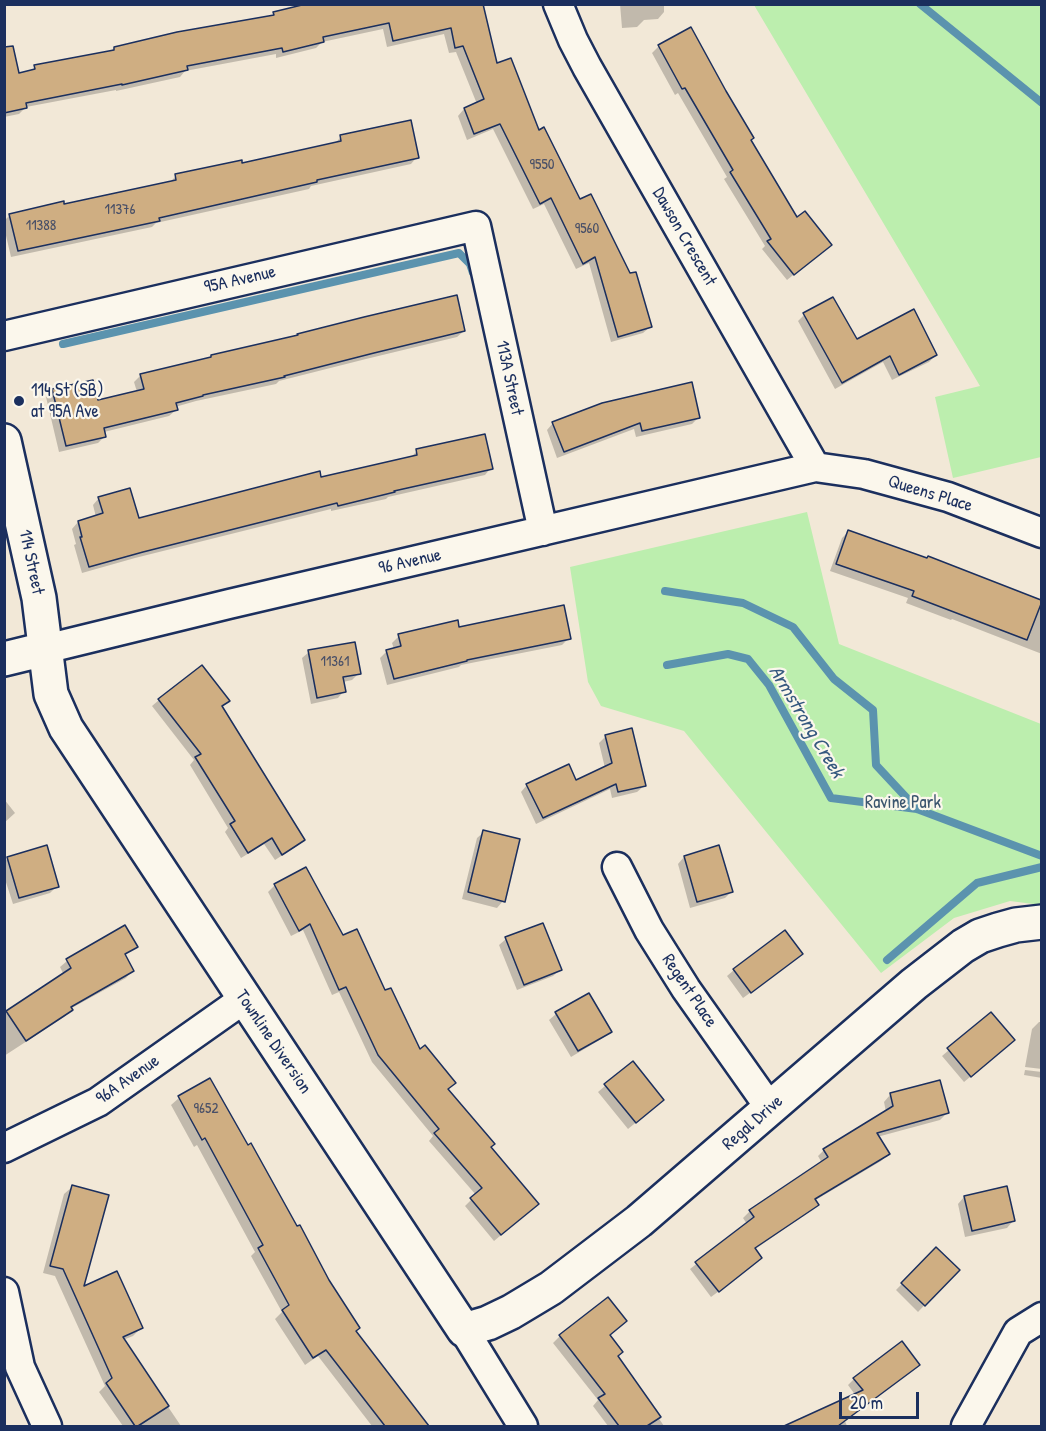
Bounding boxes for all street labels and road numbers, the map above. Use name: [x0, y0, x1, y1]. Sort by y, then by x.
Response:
street label: Dawson Crescent: [647, 184, 721, 290]
street label: 95A Avenue: [202, 261, 278, 299]
street label: 113A Street: [491, 339, 527, 417]
street label: Queens Place: [885, 471, 975, 517]
street label: 114 Street: [14, 528, 48, 596]
street label: 96 Avenue: [377, 544, 443, 580]
street label: Regent Place: [657, 950, 721, 1032]
street label: Townline Diversion: [230, 986, 316, 1098]
street label: 96A Avenue: [92, 1050, 164, 1110]
street label: Regal Drive: [718, 1091, 788, 1155]

